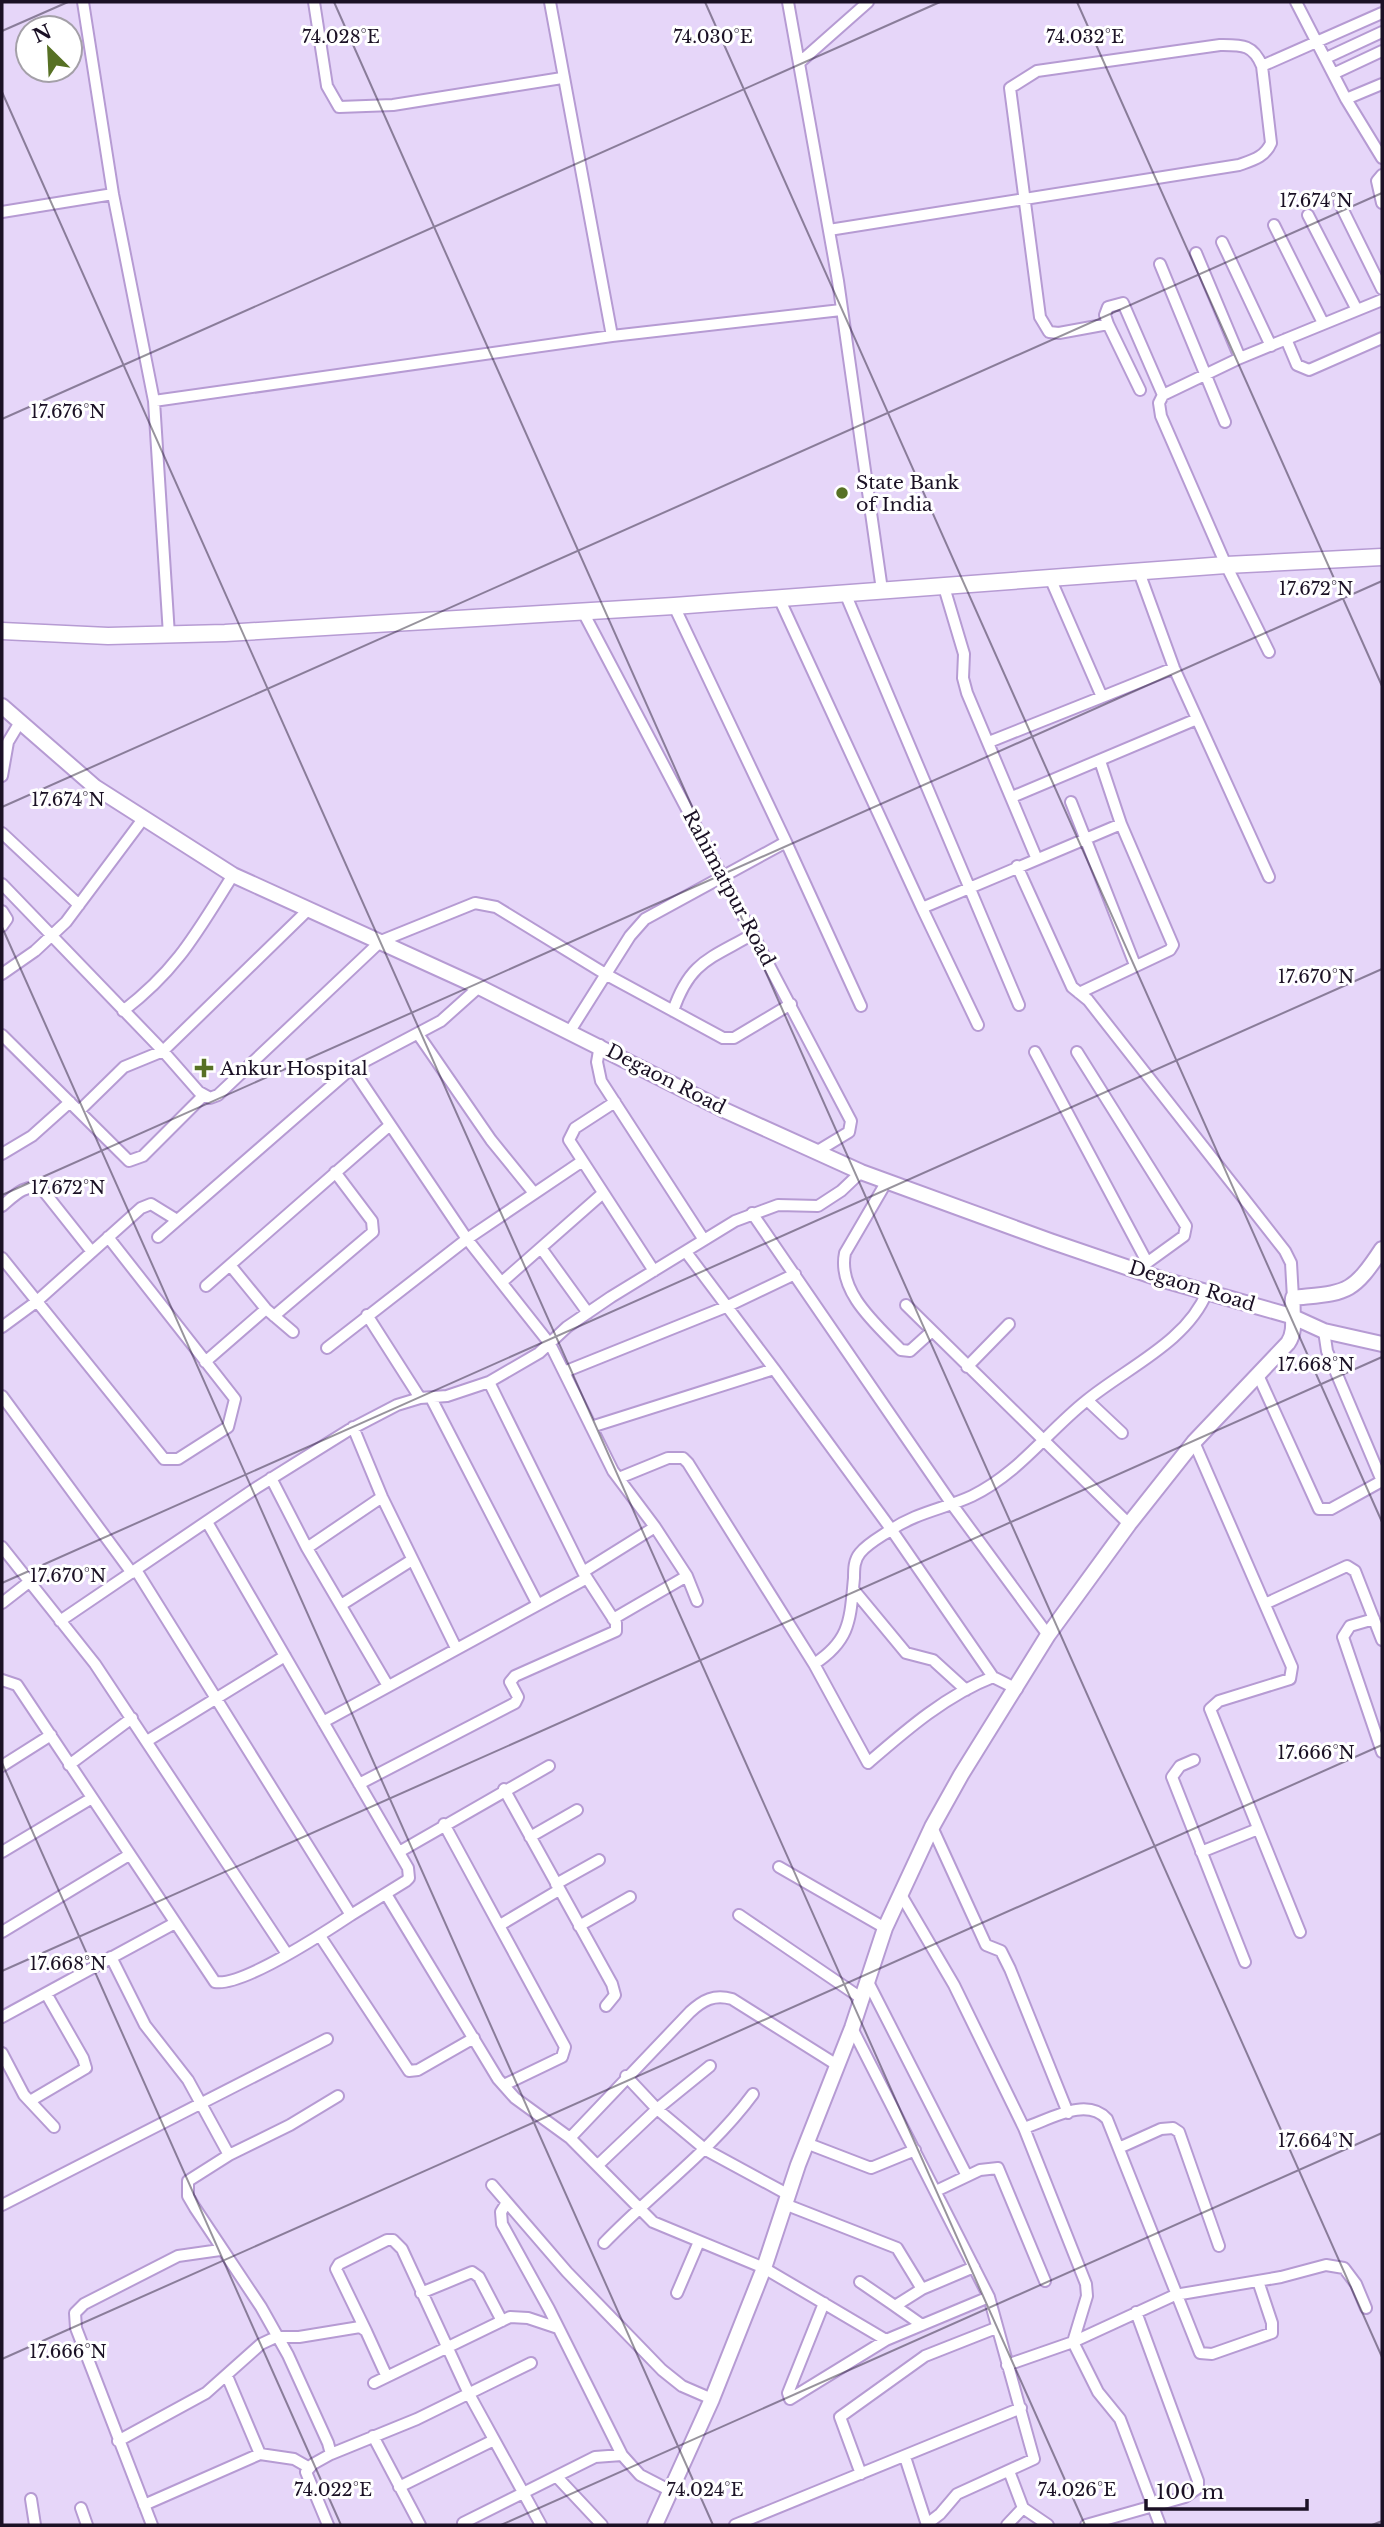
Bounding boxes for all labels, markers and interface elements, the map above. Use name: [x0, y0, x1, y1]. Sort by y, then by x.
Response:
north arrow: [14, 14, 84, 84]
text: N: [29, 20, 55, 48]
text: 74.028°E: [302, 26, 380, 48]
text: 74.030°E: [673, 26, 753, 48]
text: 74.032°E: [1046, 26, 1124, 48]
text: 17.674°N: [1279, 190, 1353, 212]
text: 17.676°N: [30, 401, 106, 423]
place label: State Bank of India: [856, 471, 960, 516]
marker: State Bank of India: [834, 485, 850, 501]
text: 17.672°N: [1279, 578, 1353, 600]
text: 17.674°N: [31, 789, 105, 811]
street label: Rahimatpur Road: [678, 806, 780, 970]
text: 17.670°N: [1278, 966, 1354, 988]
street label: Degaon Road: [602, 1039, 730, 1119]
place label: Ankur Hospital: [219, 1057, 368, 1080]
marker: Ankur Hospital: [194, 1058, 214, 1078]
text: 17.672°N: [31, 1177, 105, 1199]
street label: Degaon Road: [1126, 1256, 1258, 1316]
text: 17.668°N: [1277, 1354, 1355, 1376]
text: 17.670°N: [30, 1565, 106, 1587]
text: 17.666°N: [1277, 1742, 1355, 1764]
text: 17.668°N: [29, 1953, 107, 1975]
text: 17.664°N: [1278, 2130, 1354, 2152]
text: 17.666°N: [29, 2341, 107, 2363]
scale bar: [1146, 2468, 1307, 2512]
text: 74.022°E: [294, 2479, 372, 2501]
text: 74.024°E: [666, 2479, 744, 2501]
text: 74.026°E: [1038, 2479, 1116, 2501]
text: 100 m: [1156, 2479, 1224, 2505]

